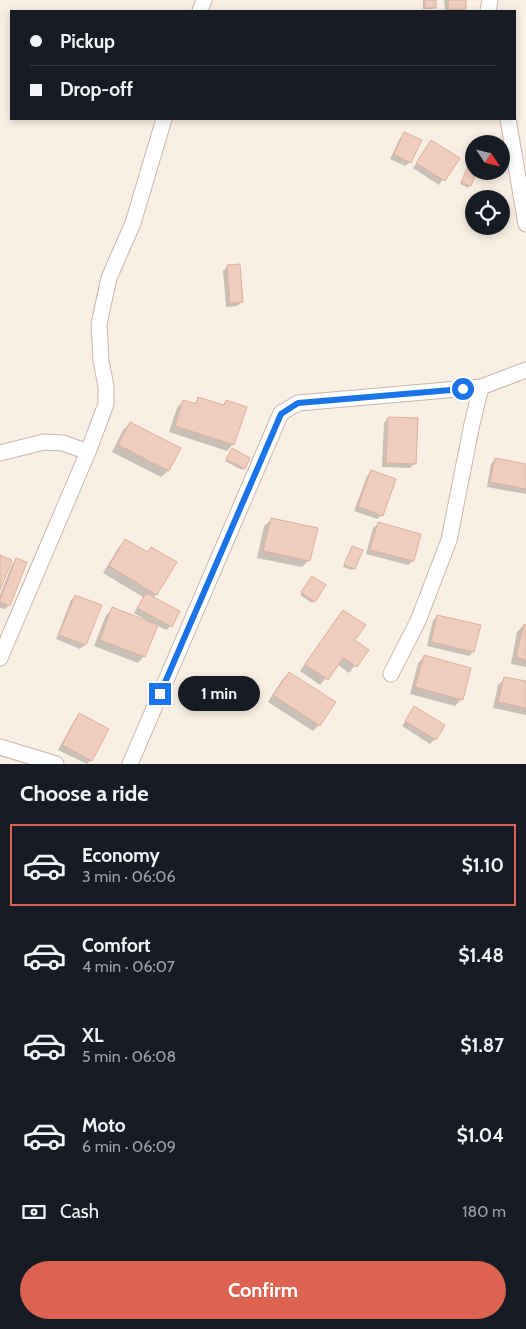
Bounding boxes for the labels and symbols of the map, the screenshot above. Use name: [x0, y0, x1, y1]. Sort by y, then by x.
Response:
north arrow: [465, 135, 510, 180]
route start: [452, 378, 474, 400]
callout: 1 min: [178, 676, 260, 712]
route end: [149, 683, 171, 705]

